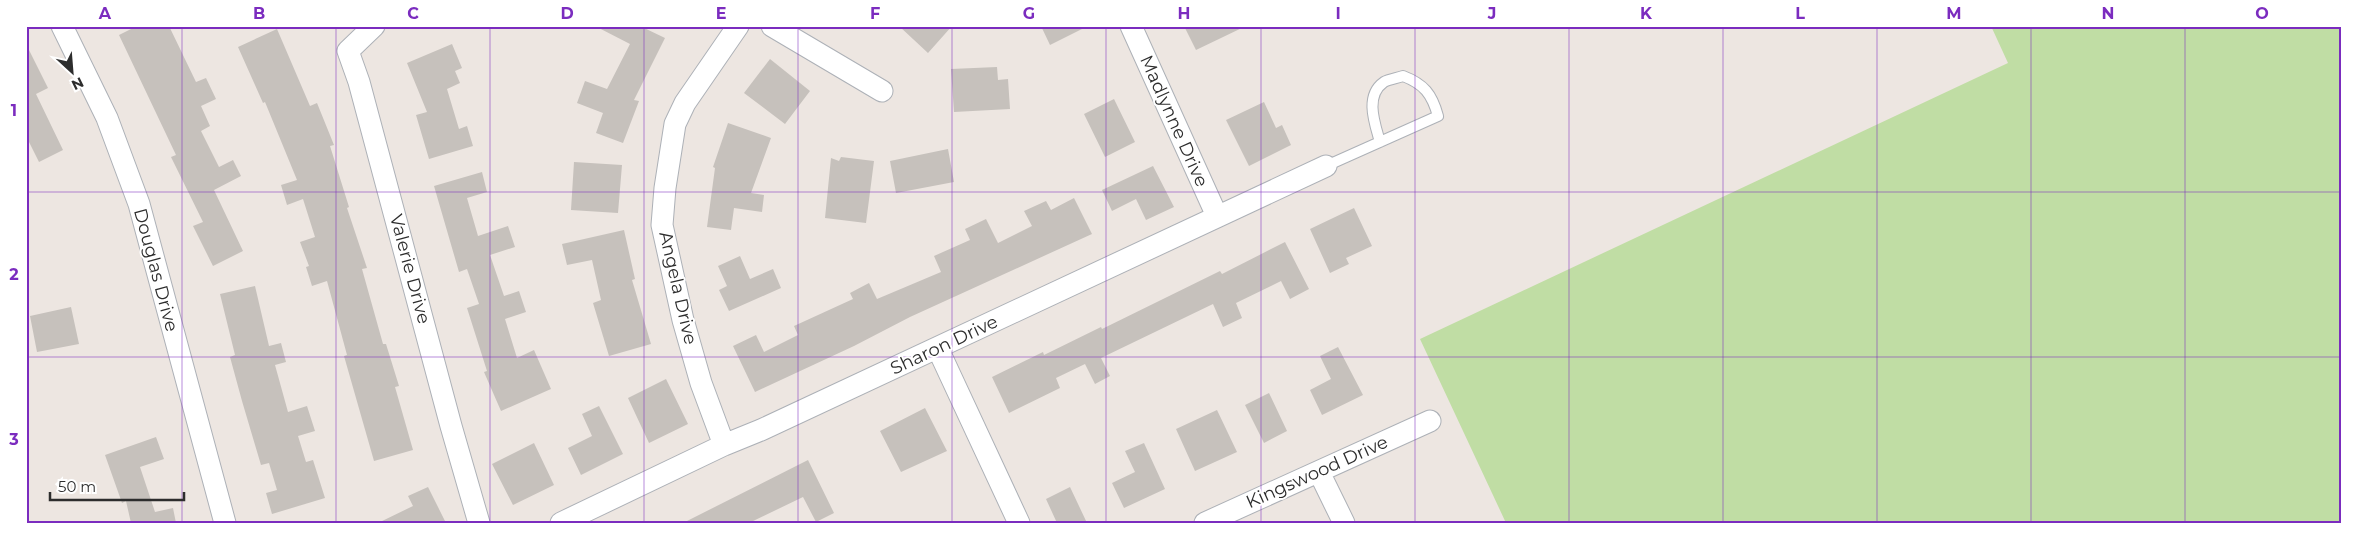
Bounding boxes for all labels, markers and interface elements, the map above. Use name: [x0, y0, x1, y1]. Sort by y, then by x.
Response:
text: A: [98, 4, 112, 23]
text: B: [253, 4, 265, 23]
text: C: [407, 4, 419, 23]
text: D: [560, 4, 574, 23]
text: E: [716, 4, 726, 23]
text: F: [870, 4, 880, 23]
text: G: [1023, 4, 1035, 23]
text: H: [1178, 4, 1190, 23]
text: I: [1335, 4, 1341, 23]
text: J: [1487, 4, 1496, 23]
text: K: [1640, 4, 1653, 23]
text: L: [1795, 4, 1805, 23]
text: M: [1946, 4, 1962, 23]
text: N: [2102, 4, 2114, 23]
text: O: [2255, 4, 2269, 23]
north arrow: [48, 48, 98, 98]
street label: Madlynne Drive: [1135, 52, 1213, 190]
text: N: [69, 73, 87, 94]
text: 1: [11, 101, 17, 120]
street label: Douglas Drive: [129, 206, 183, 334]
street label: Valerie Drive: [385, 212, 435, 326]
street label: Angela Drive: [654, 229, 702, 347]
text: 2: [9, 265, 19, 284]
street label: Sharon Drive: [887, 310, 1001, 380]
text: 3: [8, 430, 19, 449]
street label: Kingswood Drive: [1243, 431, 1391, 513]
scale bar: [50, 469, 184, 501]
text: 50 m: [58, 477, 96, 496]

